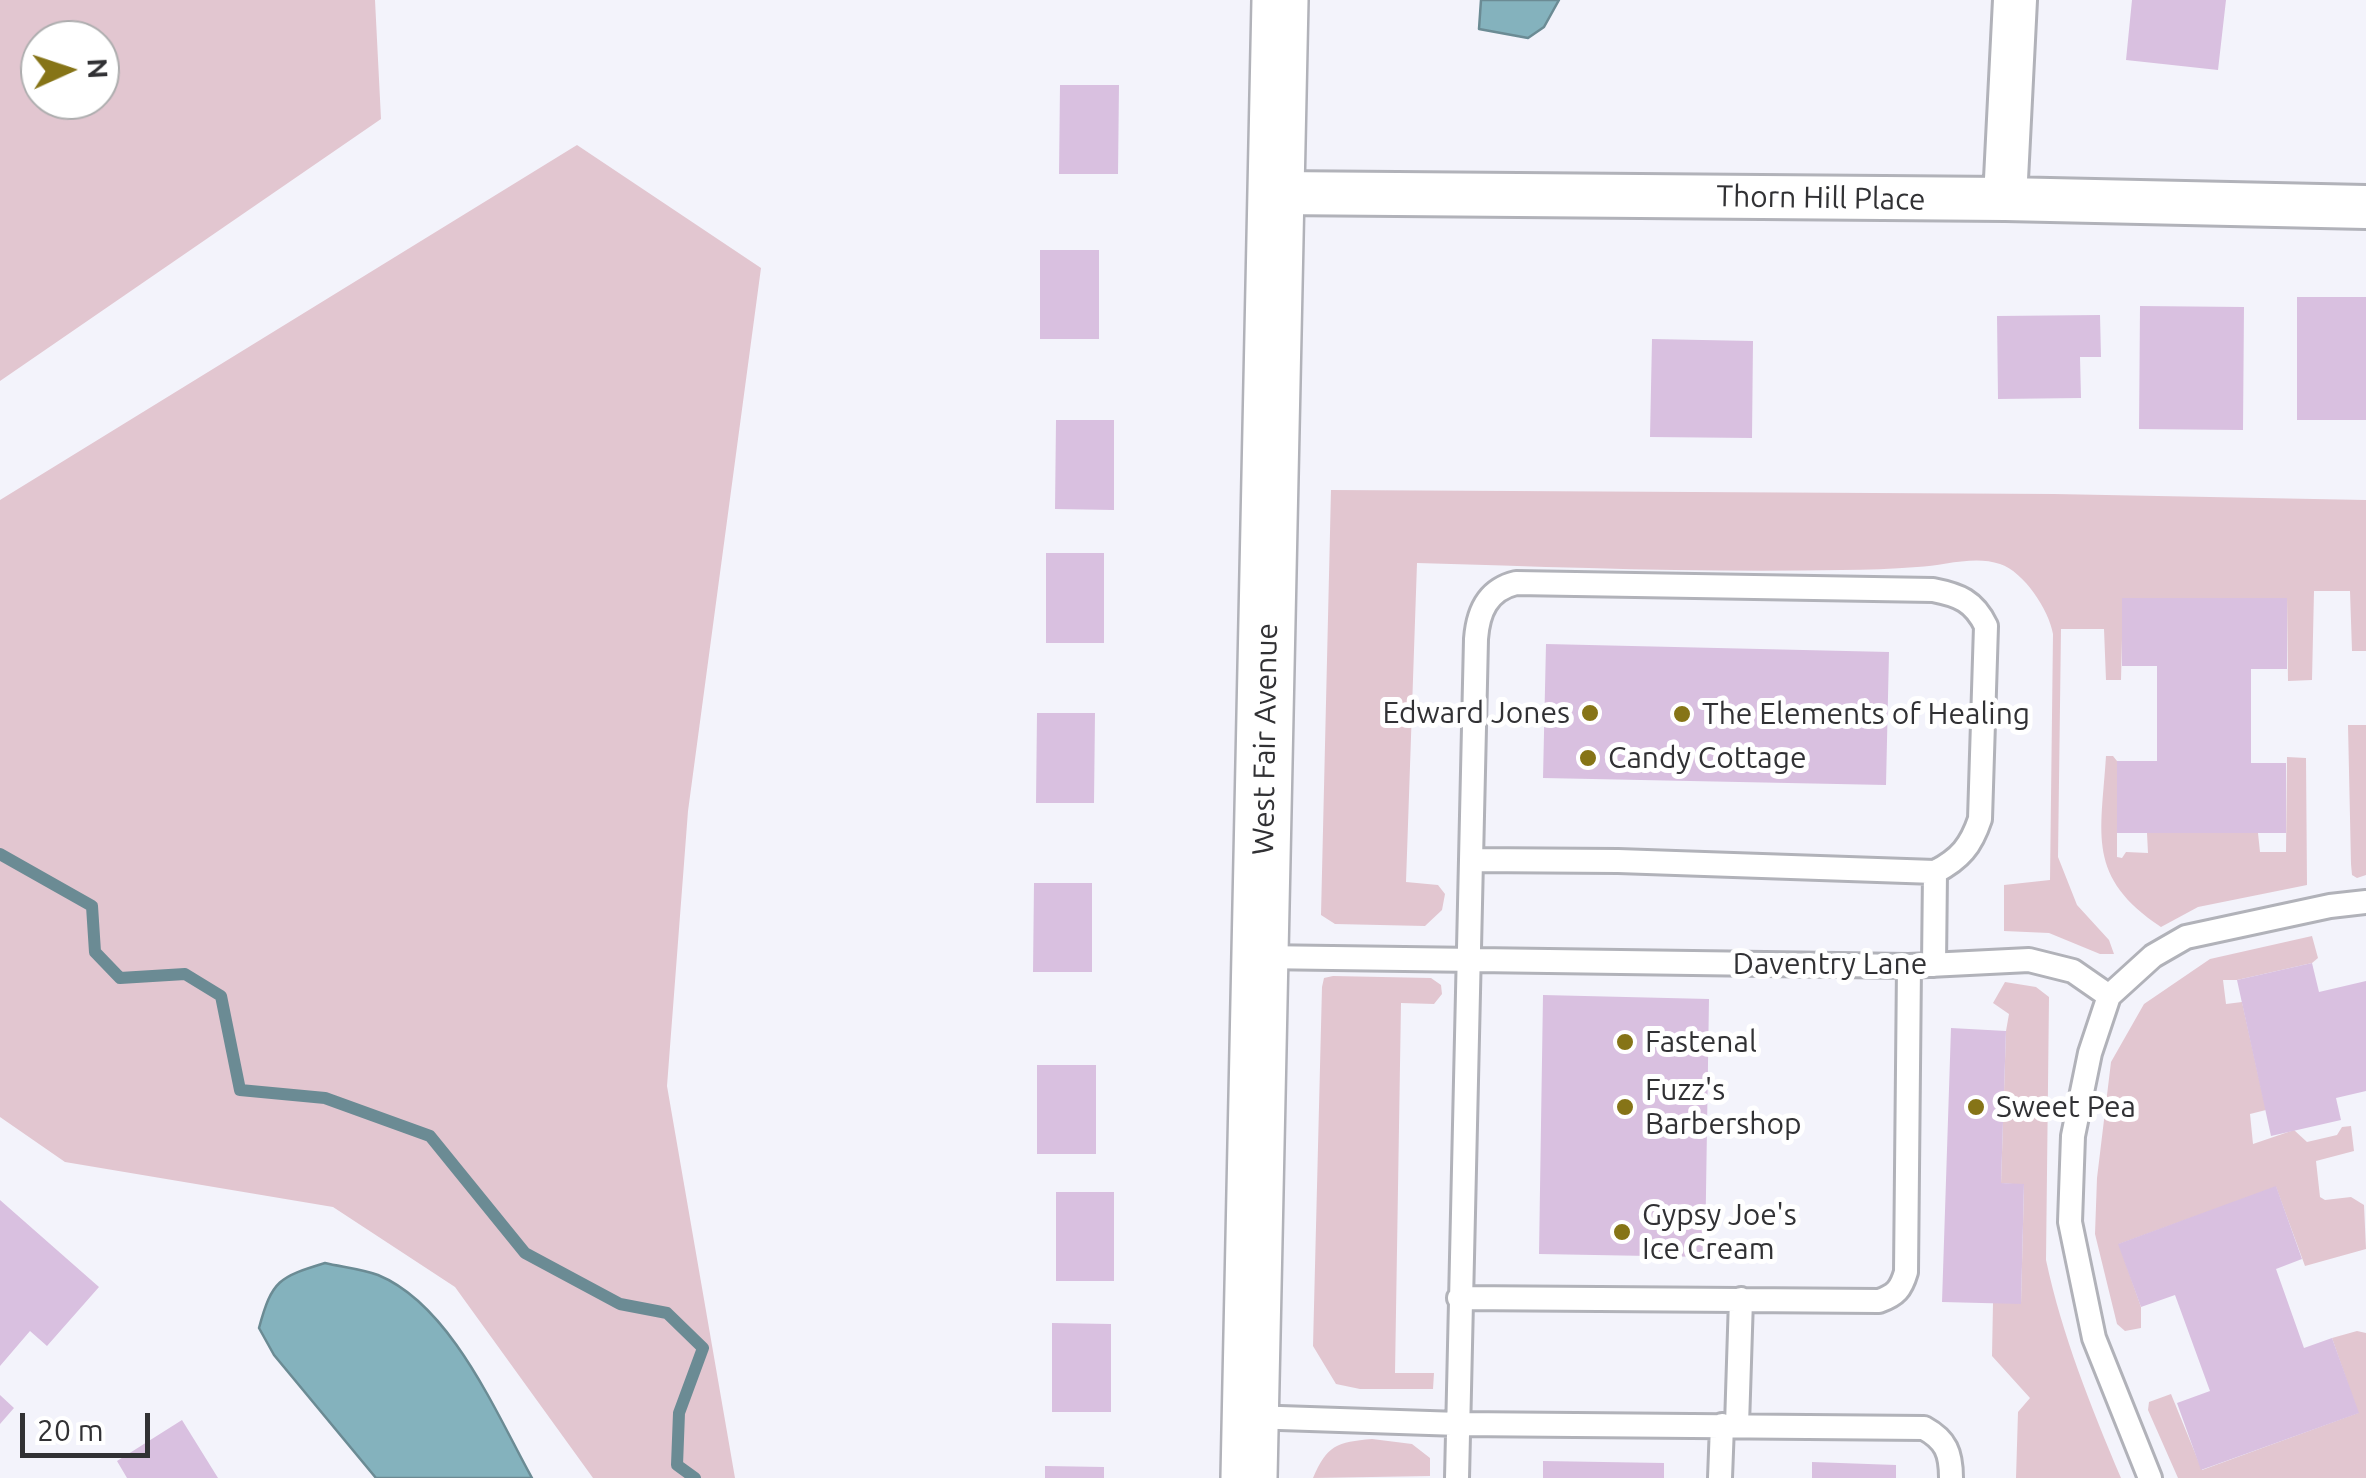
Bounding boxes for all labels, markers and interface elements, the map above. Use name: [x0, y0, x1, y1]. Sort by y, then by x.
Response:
north arrow: [20, 20, 120, 120]
text: N: [82, 57, 114, 80]
street label: Thorn Hill Place: [1716, 178, 1926, 218]
street label: West Fair Avenue: [1245, 623, 1285, 855]
place label: Edward Jones: [1382, 695, 1570, 731]
place label: The Elements of Healing: [1702, 696, 2030, 732]
marker: Edward Jones: [1579, 702, 1601, 724]
marker: The Elements of Healing: [1671, 703, 1693, 725]
place label: Candy Cottage: [1608, 740, 1807, 776]
marker: Candy Cottage: [1577, 747, 1599, 769]
street label: Daventry Lane: [1733, 946, 1927, 982]
place label: Fastenal: [1645, 1024, 1757, 1060]
marker: Fastenal: [1614, 1031, 1636, 1053]
place label: Fuzz's Barbershop: [1645, 1072, 1802, 1142]
place label: Sweet Pea: [1996, 1089, 2136, 1125]
marker: Fuzz's Barbershop: [1614, 1096, 1636, 1118]
marker: Sweet Pea: [1965, 1096, 1987, 1118]
place label: Gypsy Joe's Ice Cream: [1642, 1197, 1797, 1268]
marker: Gypsy Joe's Ice Cream: [1611, 1221, 1633, 1243]
scale bar: [25, 1393, 155, 1455]
text: 20 m: [37, 1413, 104, 1447]

